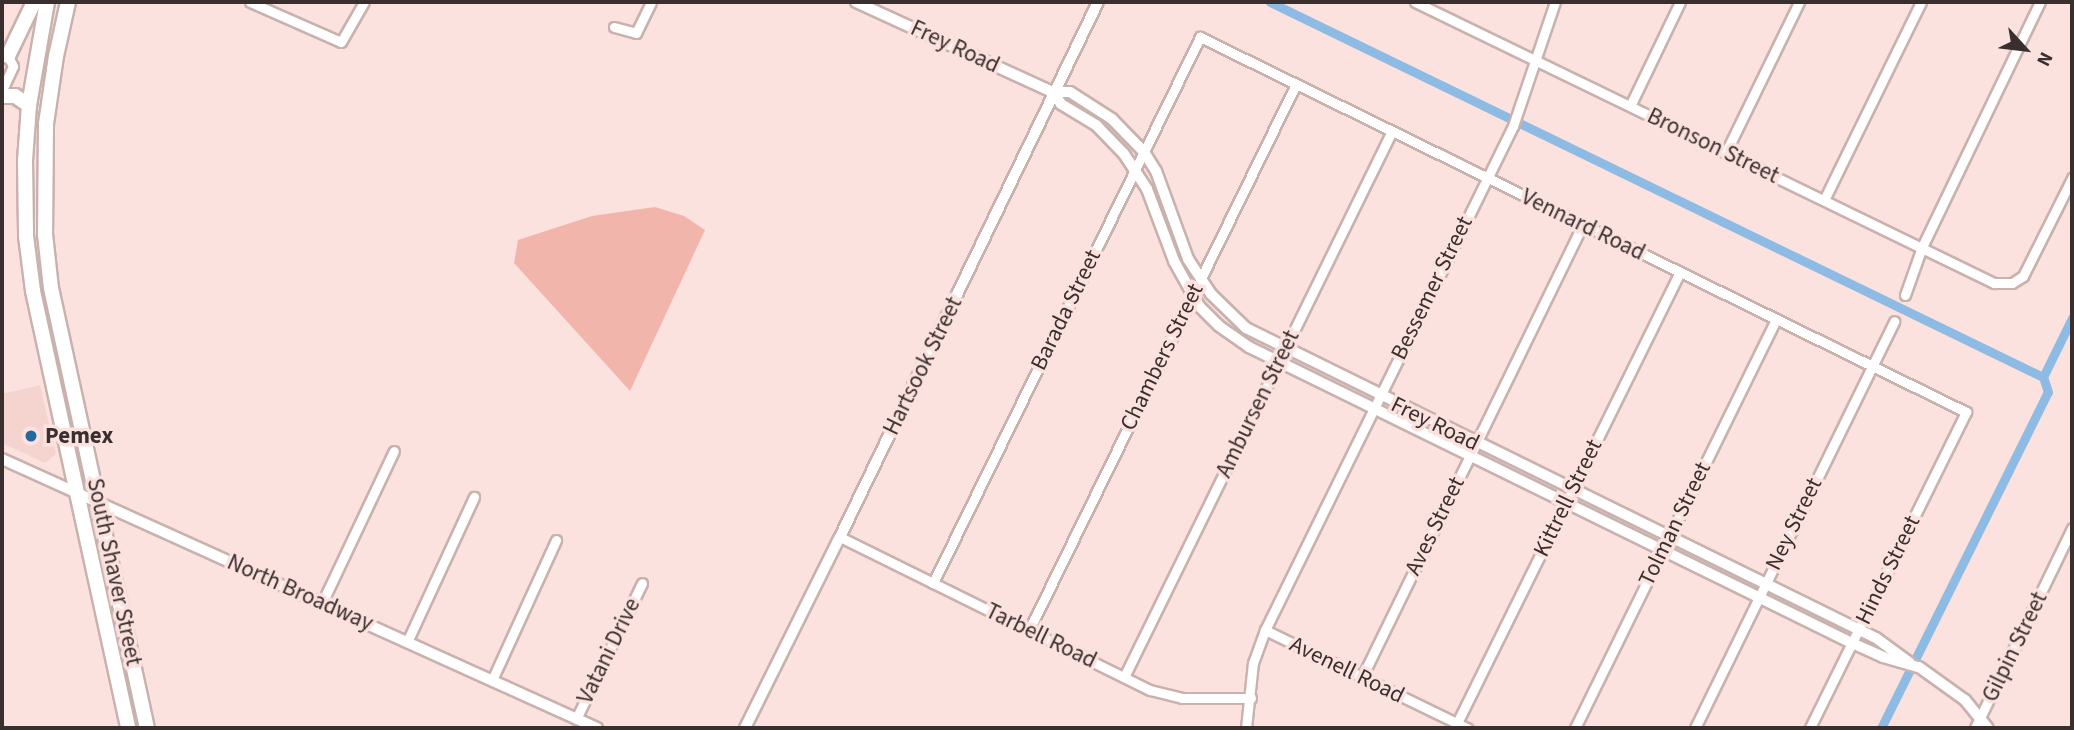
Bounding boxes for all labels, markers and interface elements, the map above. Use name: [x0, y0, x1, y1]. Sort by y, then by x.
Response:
street label: Frey Road: [906, 14, 1004, 80]
north arrow: [1990, 14, 2060, 84]
text: N: [2029, 47, 2059, 71]
street label: Bronson Street: [1643, 102, 1783, 190]
street label: Vennard Road: [1517, 183, 1649, 267]
street label: Bessemer Street: [1385, 212, 1479, 364]
street label: Barada Street: [1025, 245, 1107, 375]
street label: Chambers Street: [1114, 279, 1210, 435]
street label: Hartsook Street: [878, 292, 968, 440]
street label: Ambursen Street: [1210, 326, 1306, 482]
street label: Frey Road: [1386, 391, 1484, 457]
place label: Pemex: [45, 422, 113, 450]
marker: Pemex: [23, 428, 39, 444]
street label: Kittrell Street: [1528, 435, 1608, 561]
street label: Tolman Street: [1633, 457, 1717, 591]
street label: Aves Street: [1399, 472, 1471, 580]
street label: Ney Street: [1760, 473, 1828, 575]
street label: South Shaver Street: [81, 476, 147, 668]
street label: Hinds Street: [1850, 511, 1926, 629]
street label: North Broadway: [223, 549, 377, 637]
street label: Gilpin Street: [1977, 587, 2053, 707]
street label: Vatani Drive: [572, 594, 646, 708]
street label: Tarbell Road: [981, 597, 1101, 675]
street label: Avenell Road: [1285, 630, 1409, 710]

